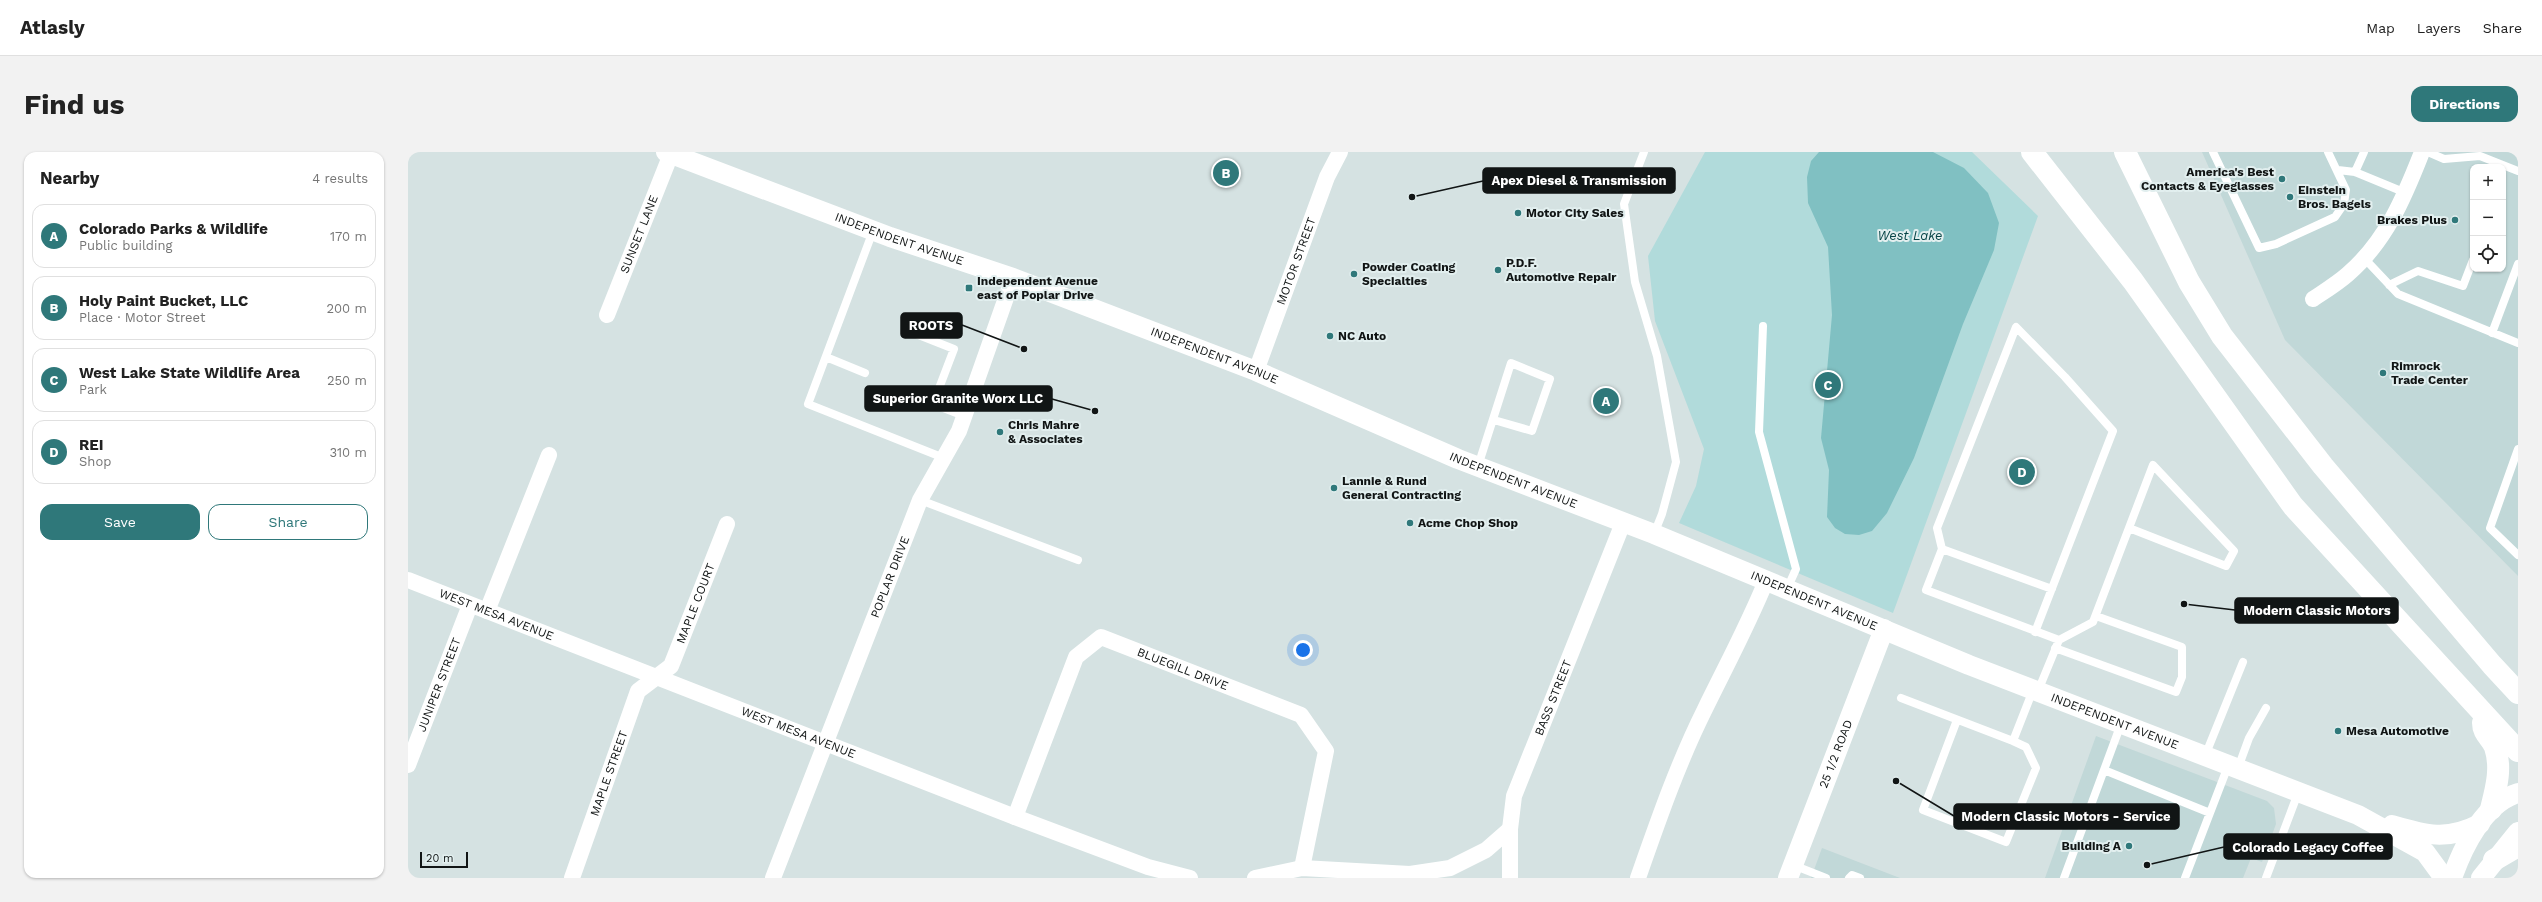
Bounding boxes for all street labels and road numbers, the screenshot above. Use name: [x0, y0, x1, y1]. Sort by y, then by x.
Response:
street label: SUNSET LANE: [617, 193, 661, 275]
street label: INDEPENDENT AVENUE: [833, 210, 966, 268]
street label: MOTOR STREET: [1274, 215, 1319, 307]
street label: INDEPENDENT AVENUE: [1149, 324, 1281, 387]
street label: INDEPENDENT AVENUE: [1447, 449, 1580, 511]
street label: POPLAR DRIVE: [868, 534, 912, 620]
street label: MAPLE COURT: [674, 561, 718, 646]
street label: INDEPENDENT AVENUE: [1749, 568, 1880, 633]
street label: WEST MESA AVENUE: [437, 586, 556, 643]
street label: JUNIPER STREET: [415, 636, 464, 734]
street label: BLUEGILL DRIVE: [1135, 645, 1231, 693]
street label: BASS STREET: [1532, 658, 1575, 738]
street label: INDEPENDENT AVENUE: [2049, 690, 2181, 752]
street label: WEST MESA AVENUE: [739, 704, 858, 761]
street label: 25 1/2 ROAD: [1816, 718, 1855, 790]
street label: MAPLE STREET: [587, 729, 630, 818]

